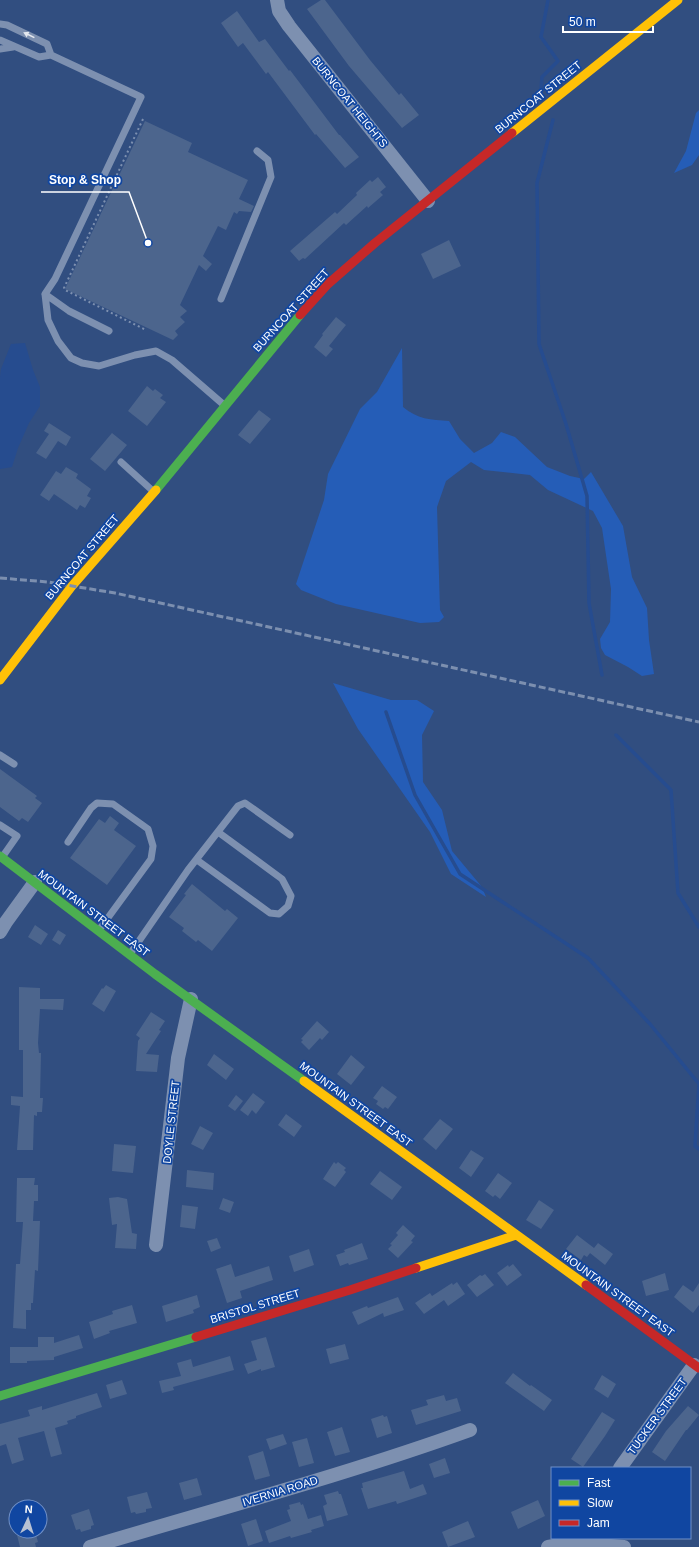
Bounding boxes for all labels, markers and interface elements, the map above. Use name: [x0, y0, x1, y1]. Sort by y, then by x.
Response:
scale bar: [563, 8, 653, 34]
text: 50 m: [569, 15, 596, 29]
one-way arrow: [23, 32, 35, 38]
street label: BURNCOAT HEIGHTS: [310, 54, 390, 150]
street label: BURNCOAT STREET: [493, 58, 584, 135]
callout: Stop & Shop: [41, 168, 129, 192]
text: Stop & Shop: [49, 173, 121, 187]
street label: BURNCOAT STREET: [251, 266, 331, 354]
street label: BURNCOAT STREET: [43, 512, 121, 602]
street label: MOUNTAIN STREET EAST: [36, 867, 152, 959]
street label: MOUNTAIN STREET EAST: [298, 1059, 415, 1149]
street label: DOYLE STREET: [161, 1079, 181, 1164]
street label: MOUNTAIN STREET EAST: [560, 1249, 677, 1339]
street label: BRISTOL STREET: [209, 1287, 301, 1325]
street label: TUCKER STREET: [625, 1375, 689, 1457]
legend: [551, 1467, 691, 1539]
street label: IVERNIA ROAD: [241, 1474, 319, 1508]
text: Fast: [587, 1476, 611, 1490]
text: Slow: [587, 1496, 613, 1510]
north arrow: [8, 1499, 48, 1539]
text: N: [24, 1503, 33, 1515]
text: Jam: [587, 1516, 610, 1530]

